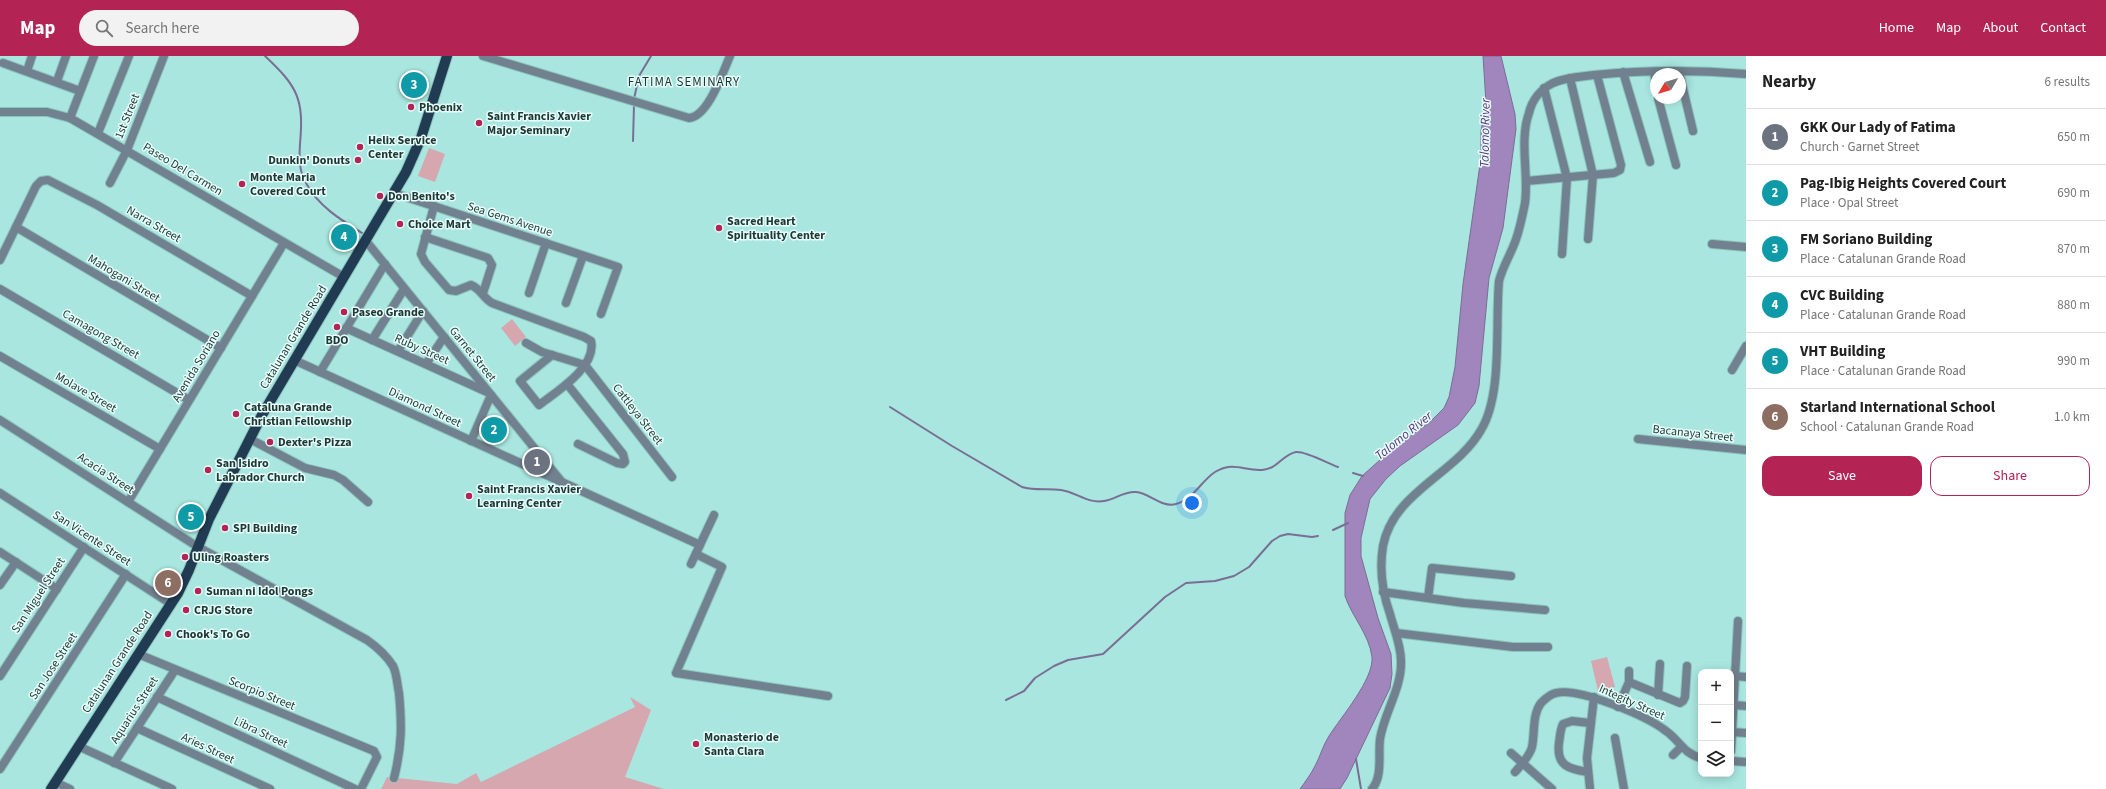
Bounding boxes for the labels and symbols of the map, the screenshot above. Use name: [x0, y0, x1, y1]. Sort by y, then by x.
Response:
north arrow: [1650, 68, 1686, 104]
pin: 3: [401, 70, 427, 100]
district label: FATIMA SEMINARY: [628, 73, 740, 91]
street label: 1st Street: [111, 91, 144, 141]
water label: Talomo River: [1475, 98, 1495, 168]
place label: Phoenix: [419, 99, 462, 116]
marker: Phoenix: [406, 102, 416, 112]
place label: Saint Francis Xavier Major Seminary: [487, 108, 591, 139]
marker: Saint Francis Xavier Major Seminary: [474, 118, 484, 128]
place label: Helix Service Center: [368, 132, 436, 163]
street label: Paseo Del Carmen: [140, 139, 226, 200]
marker: Helix Service Center: [355, 142, 365, 152]
place label: Dunkin' Donuts: [268, 152, 350, 169]
marker: Dunkin' Donuts: [353, 155, 363, 165]
place label: Monte Maria Covered Court: [250, 169, 326, 200]
marker: Monte Maria Covered Court: [237, 179, 247, 189]
place label: Don Benito's: [388, 188, 455, 205]
marker: Don Benito's: [375, 191, 385, 201]
street label: Sea Gems Avenue: [465, 198, 555, 241]
street label: Narra Street: [123, 202, 184, 247]
place label: Sacred Heart Spirituality Center: [727, 213, 825, 244]
place label: Choice Mart: [408, 216, 471, 233]
marker: Choice Mart: [395, 219, 405, 229]
pin: 4: [331, 222, 357, 252]
marker: Sacred Heart Spirituality Center: [714, 223, 724, 233]
street label: Mahogani Street: [84, 250, 163, 307]
street label: Catalunan Grande Road: [256, 282, 331, 392]
place label: Paseo Grande: [352, 304, 424, 321]
street label: Camagong Street: [59, 305, 142, 363]
marker: Paseo Grande: [339, 307, 349, 317]
marker: BDO: [332, 322, 342, 332]
street label: Garnet Street: [445, 323, 500, 386]
street label: Avenida Soriano: [168, 327, 225, 406]
street label: Ruby Street: [392, 330, 452, 369]
place label: BDO: [325, 332, 349, 349]
street label: Molave Street: [52, 368, 120, 417]
street label: Cattleya Street: [608, 380, 667, 449]
street label: Diamond Street: [386, 383, 464, 432]
place label: Cataluna Grande Christian Fellowship: [244, 399, 352, 430]
water label: Talomo River: [1371, 407, 1437, 464]
marker: Cataluna Grande Christian Fellowship: [231, 409, 241, 419]
pin: 2: [481, 415, 507, 445]
street label: Bacanaya Street: [1652, 421, 1734, 446]
place label: Dexter's Pizza: [278, 434, 352, 451]
marker: Dexter's Pizza: [265, 437, 275, 447]
pin: 1: [524, 447, 550, 477]
street label: Acacia Street: [74, 449, 138, 498]
place label: San Isidro Labrador Church: [216, 455, 305, 486]
marker: San Isidro Labrador Church: [203, 465, 213, 475]
place label: Saint Francis Xavier Learning Center: [477, 481, 581, 512]
marker: Saint Francis Xavier Learning Center: [464, 491, 474, 501]
your location: [1182, 493, 1202, 513]
pin: 5: [178, 502, 204, 532]
street label: San Vicente Street: [49, 507, 134, 570]
place label: SPI Building: [233, 520, 298, 537]
marker: SPI Building: [220, 523, 230, 533]
place label: Uling Roasters: [193, 549, 269, 566]
marker: Uling Roasters: [180, 552, 190, 562]
street label: San Miguel Street: [8, 554, 69, 636]
pin: 6: [155, 568, 181, 598]
place label: Suman ni Idol Pongs: [206, 583, 313, 600]
marker: Suman ni Idol Pongs: [193, 586, 203, 596]
place label: CRJG Store: [194, 602, 253, 619]
marker: CRJG Store: [181, 605, 191, 615]
street label: Catalunan Grande Road: [78, 608, 157, 717]
place label: Chook's To Go: [176, 626, 250, 643]
street label: San Jose Street: [25, 629, 82, 703]
marker: Chook's To Go: [163, 629, 173, 639]
street label: Scorpio Street: [226, 672, 298, 715]
street label: Aquarius Street: [106, 673, 162, 747]
street label: Integity Street: [1596, 680, 1667, 725]
street label: Libra Street: [231, 713, 291, 752]
street label: Aries Street: [178, 729, 237, 768]
place label: Monasterio de Santa Clara: [704, 729, 779, 760]
marker: Monasterio de Santa Clara: [691, 739, 701, 749]

